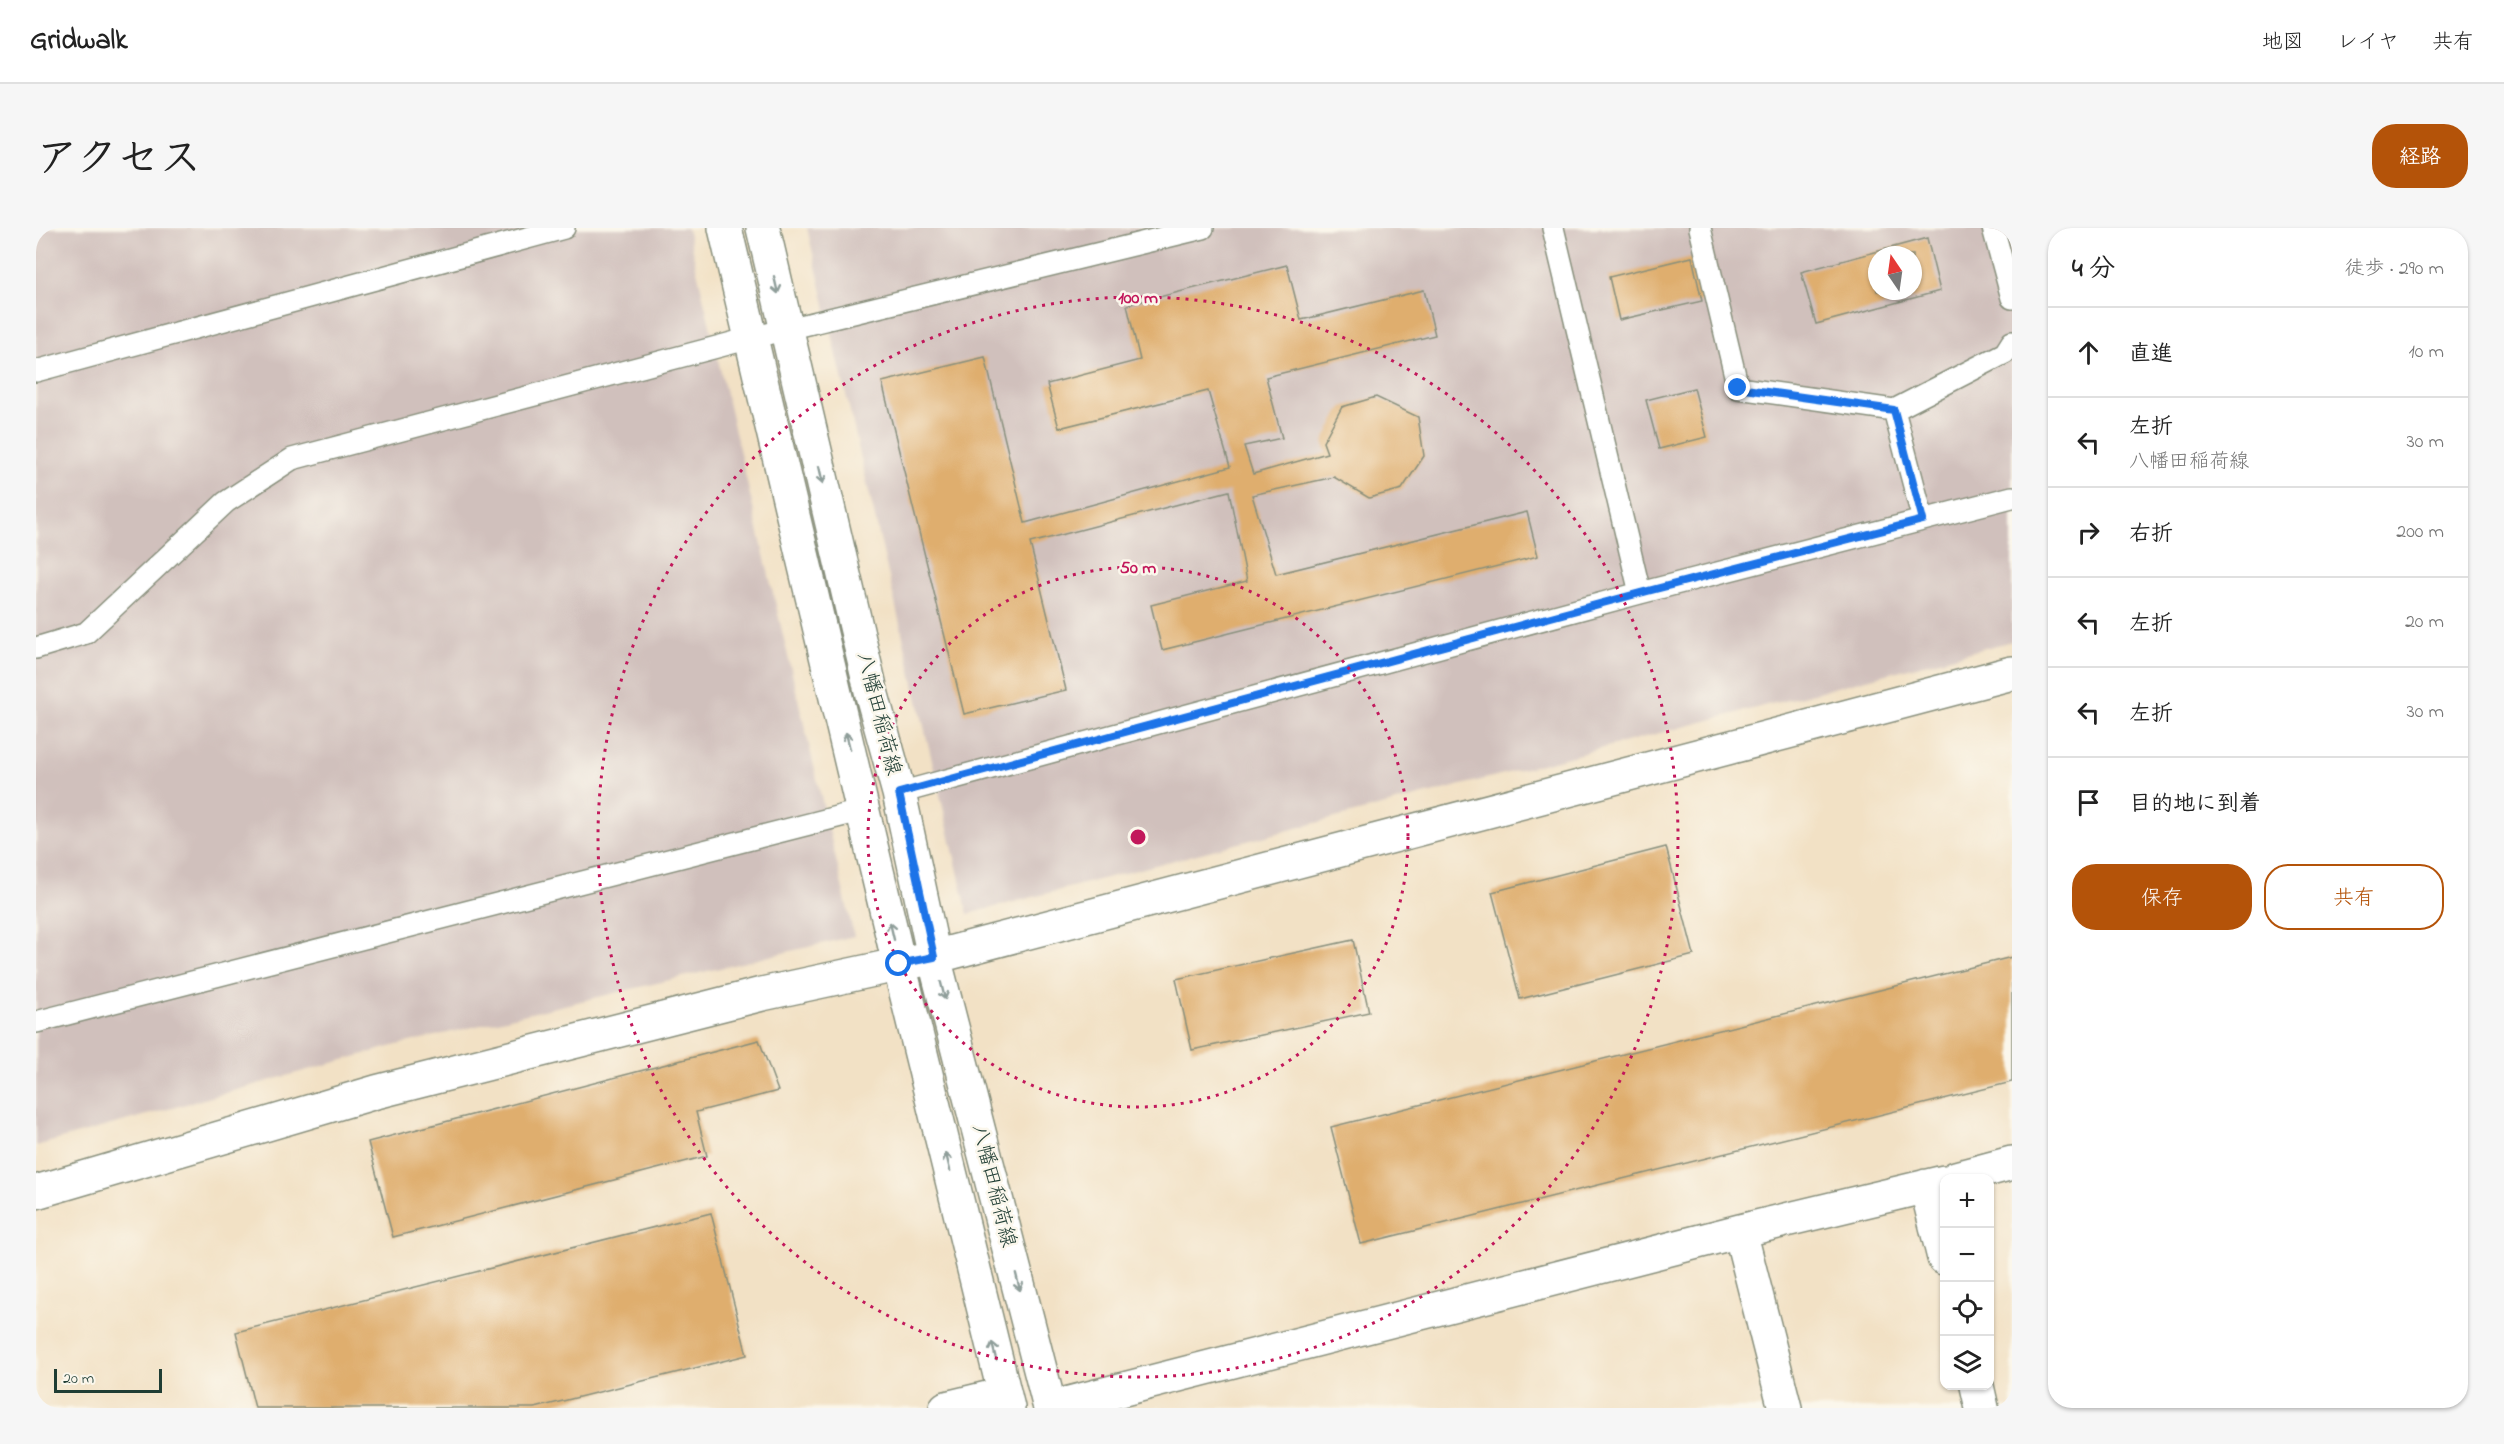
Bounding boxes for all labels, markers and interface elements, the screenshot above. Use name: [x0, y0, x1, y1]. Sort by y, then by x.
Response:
text: Gridwalk: [30, 21, 127, 62]
text: 地図: [2262, 28, 2304, 58]
text: レイヤ: [2337, 28, 2399, 58]
text: 共有: [2432, 28, 2474, 58]
button: 経路: [2372, 124, 2468, 188]
text: アクセス: [36, 130, 201, 191]
north arrow: [1868, 246, 1922, 300]
text: 4 分: [2072, 251, 2115, 289]
text: 徒歩 · 290 m: [2345, 255, 2444, 284]
one-way arrow: [771, 275, 782, 294]
text: 100 m: [1118, 286, 1158, 312]
icon: ahead: [2072, 336, 2105, 369]
text: 10 m: [2408, 338, 2444, 367]
text: 直進: [2129, 339, 2173, 371]
route end: [1724, 374, 1750, 400]
text: 左折: [2129, 412, 2173, 444]
icon: left: [2072, 426, 2105, 459]
text: 30 m: [2407, 428, 2444, 457]
text: 八幡田稲荷線: [2129, 448, 2249, 477]
one-way arrow: [815, 465, 827, 484]
icon: right: [2072, 516, 2105, 549]
text: 200 m: [2396, 518, 2444, 547]
text: 右折: [2129, 519, 2173, 551]
text: 50 m: [1120, 556, 1156, 582]
icon: left: [2072, 606, 2105, 639]
text: 20 m: [2405, 608, 2444, 637]
text: 左折: [2129, 609, 2173, 641]
street label: 八幡田稲荷線: [848, 649, 908, 779]
icon: left: [2072, 696, 2105, 729]
text: 30 m: [2407, 698, 2444, 727]
text: 左折: [2129, 699, 2173, 731]
one-way arrow: [841, 732, 853, 751]
icon: arrive: [2072, 786, 2105, 819]
text: 目的地に到着: [2129, 789, 2261, 821]
centre of rings: [1128, 827, 1148, 847]
button: 保存: [2072, 864, 2252, 930]
button: 共有: [2264, 864, 2444, 930]
one-way arrow: [886, 922, 897, 942]
route start: [885, 950, 911, 976]
one-way arrow: [938, 982, 950, 1001]
street label: 八幡田稲荷線: [963, 1121, 1023, 1251]
one-way arrow: [941, 1153, 953, 1172]
map controls: [1940, 1174, 1994, 1390]
button: +: [1940, 1174, 1994, 1228]
button: −: [1940, 1228, 1994, 1282]
one-way arrow: [1013, 1272, 1024, 1291]
button: locate: [1940, 1282, 1994, 1336]
button: layers: [1940, 1336, 1994, 1390]
one-way arrow: [987, 1342, 999, 1361]
scale bar: [54, 1366, 162, 1394]
text: 20 m: [63, 1367, 94, 1391]

